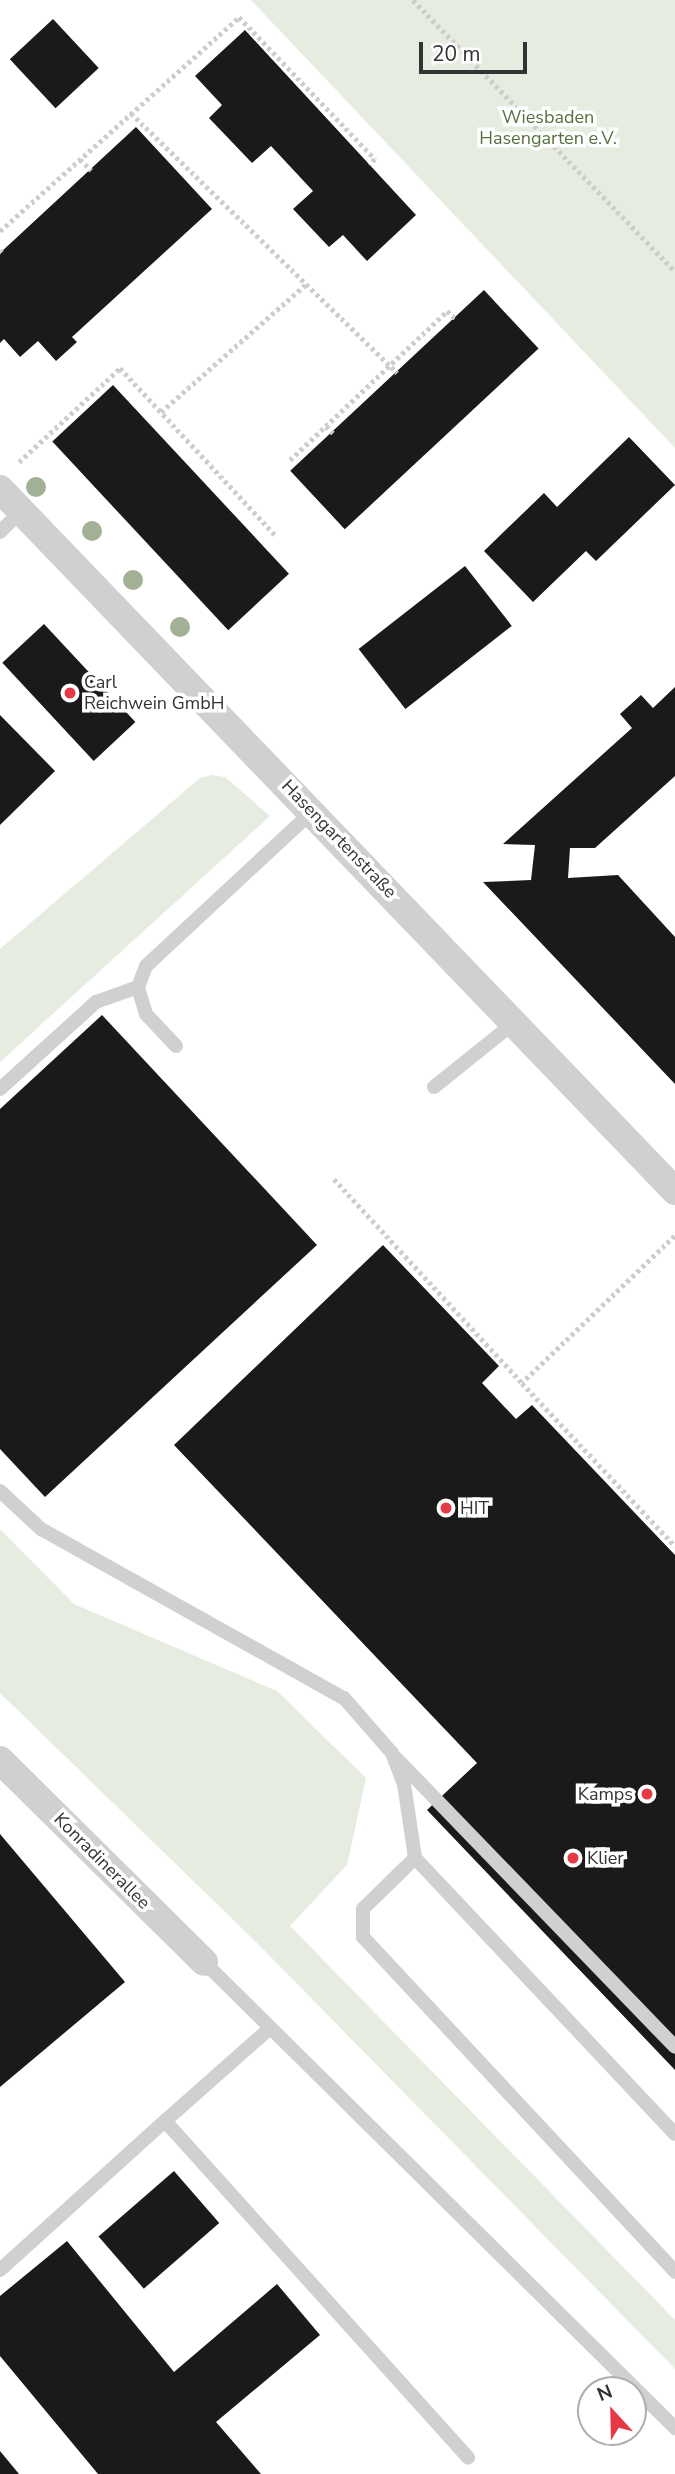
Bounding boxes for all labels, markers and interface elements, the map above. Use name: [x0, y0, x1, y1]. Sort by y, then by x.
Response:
scale bar: [423, 28, 532, 72]
text: 20 m: [432, 40, 481, 68]
park label: Wiesbaden Hasengarten e.V.: [479, 107, 617, 150]
place label: Carl Reichwein GmbH: [84, 672, 224, 714]
marker: Carl Reichwein GmbH: [62, 685, 78, 701]
street label: Hasengartenstraße: [277, 775, 401, 903]
place label: HIT: [460, 1497, 489, 1519]
marker: HIT: [438, 1500, 454, 1516]
place label: Kamps: [578, 1783, 633, 1805]
marker: Kamps: [639, 1786, 655, 1802]
street label: Konradinerallee: [49, 1808, 155, 1914]
place label: Klier: [587, 1847, 624, 1869]
marker: Klier: [565, 1850, 581, 1866]
north arrow: [577, 2376, 647, 2446]
text: N: [593, 2379, 616, 2408]

